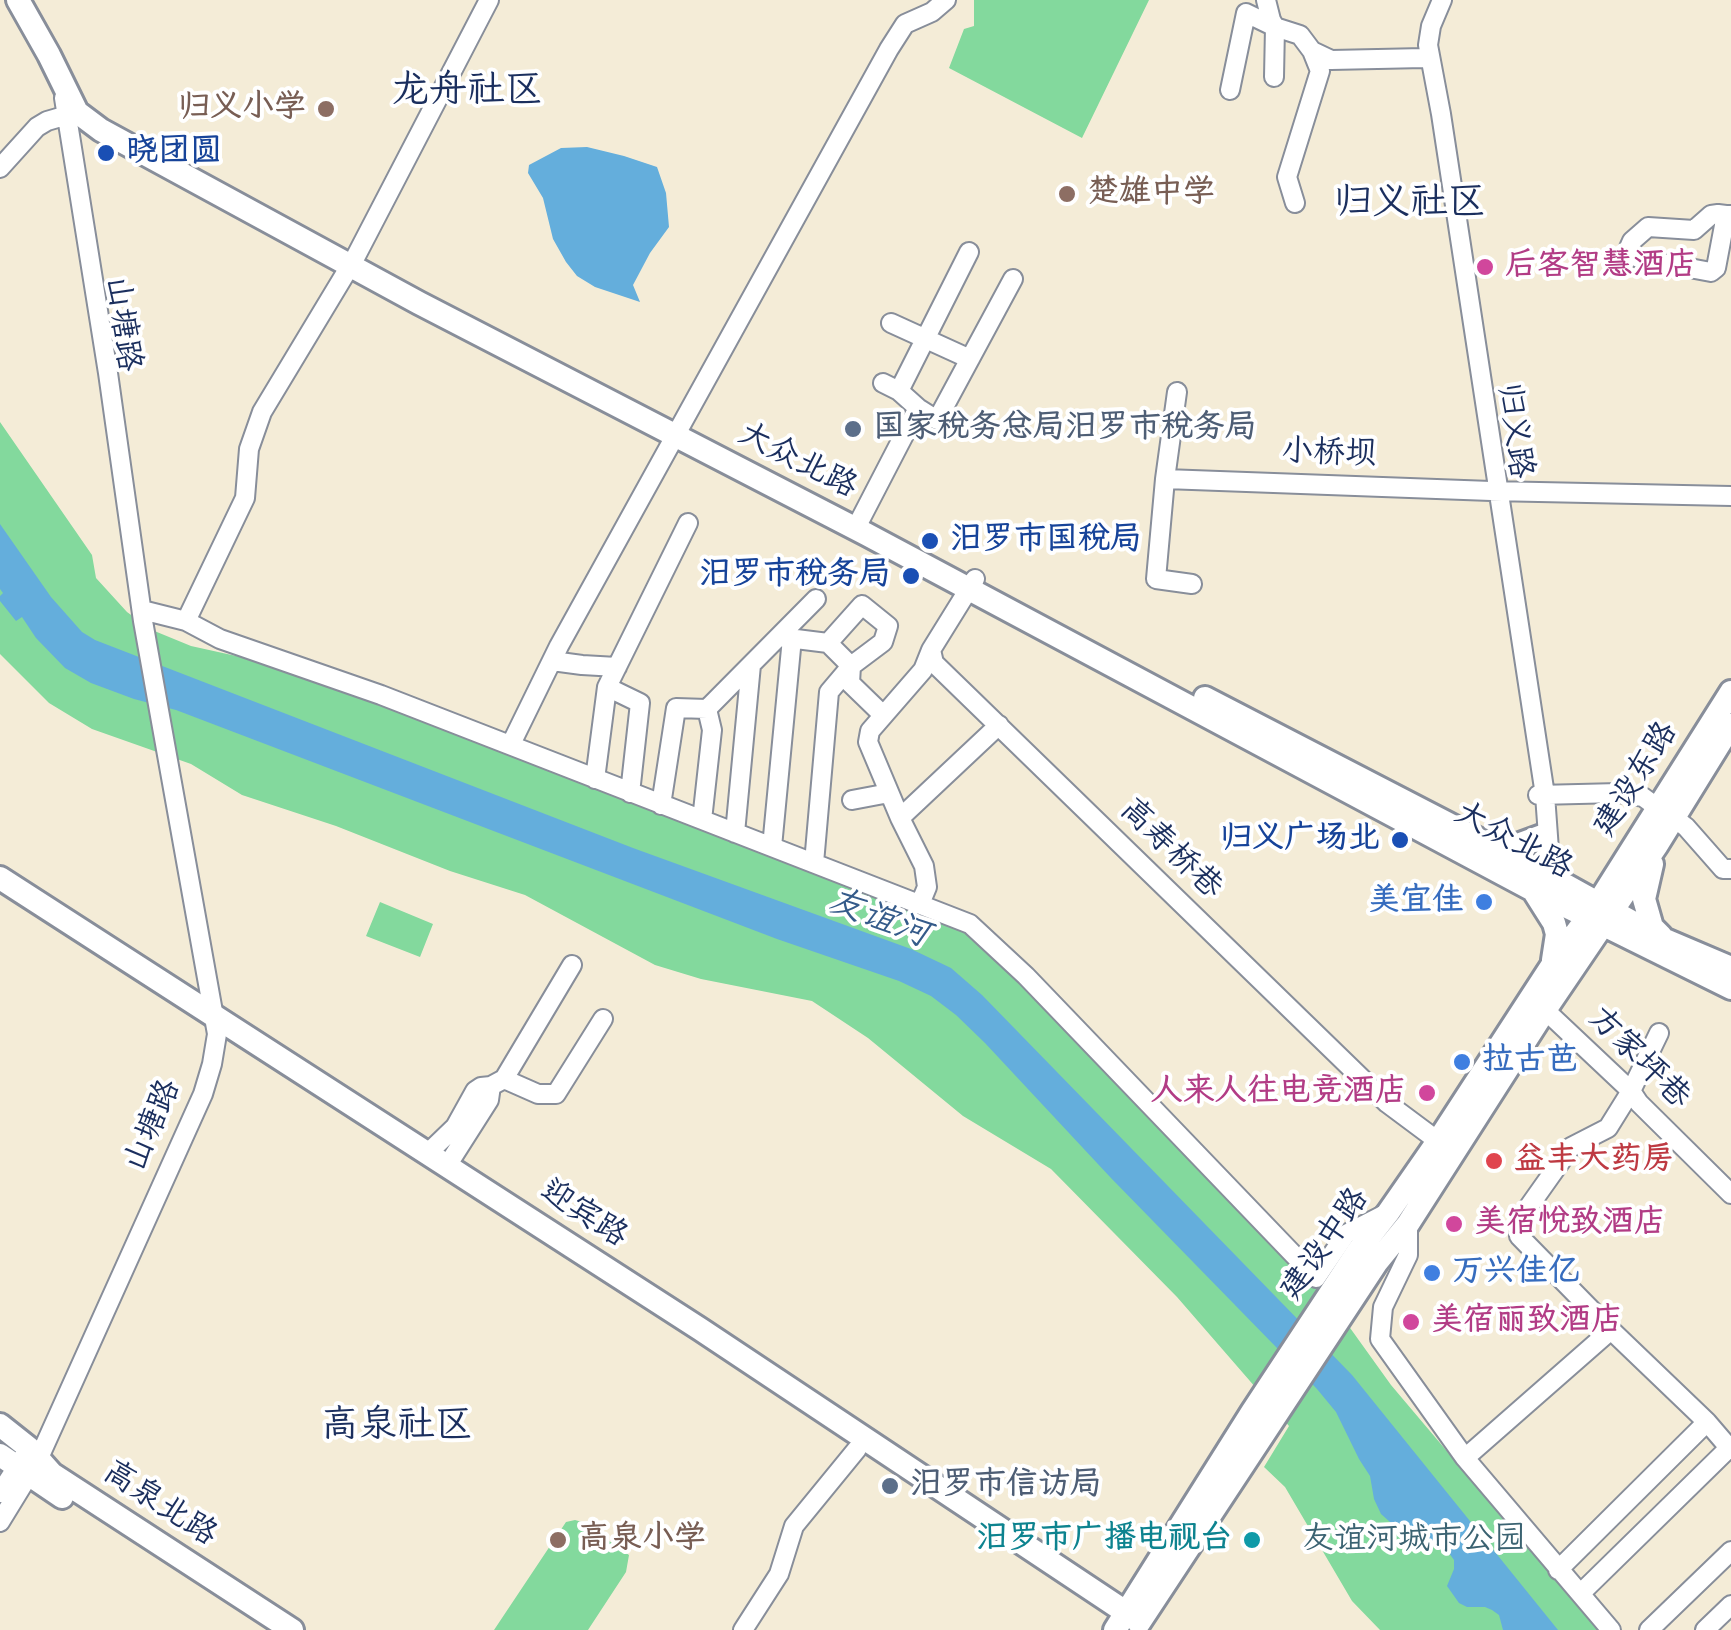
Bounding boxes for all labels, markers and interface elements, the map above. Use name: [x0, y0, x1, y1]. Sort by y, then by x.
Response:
district label: 龙舟社区: [391, 70, 543, 116]
place label: 归义小学: [178, 90, 306, 128]
marker: 归义小学: [315, 98, 337, 120]
place label: 晓团圆: [126, 134, 222, 172]
marker: 晓团圆: [95, 142, 117, 164]
place label: 楚雄中学: [1087, 175, 1215, 213]
district label: 归义社区: [1334, 182, 1486, 228]
marker: 楚雄中学: [1056, 183, 1078, 205]
place label: 后客智慧酒店: [1505, 248, 1697, 286]
marker: 后客智慧酒店: [1474, 256, 1496, 278]
street label: 山塘路: [95, 274, 147, 374]
street label: 归义路: [1487, 381, 1539, 481]
place label: 国家税务总局汨罗市税务局: [873, 410, 1257, 448]
street label: 大众北路: [731, 416, 863, 508]
marker: 国家税务总局汨罗市税务局: [842, 418, 864, 440]
street label: 小桥坝: [1280, 434, 1378, 476]
place label: 汨罗市国税局: [950, 522, 1142, 560]
marker: 汨罗市国税局: [919, 530, 941, 552]
place label: 汨罗市税务局: [699, 557, 891, 595]
marker: 汨罗市税务局: [900, 565, 922, 587]
street label: 建设东路: [1587, 716, 1687, 844]
street label: 高寿桥巷: [1111, 792, 1229, 908]
street label: 大众北路: [1447, 795, 1579, 889]
place label: 归义广场北: [1220, 821, 1380, 859]
marker: 归义广场北: [1389, 829, 1411, 851]
water label: 友谊河: [821, 882, 935, 958]
place label: 美宜佳: [1368, 883, 1464, 921]
marker: 美宜佳: [1473, 891, 1495, 913]
street label: 方家坪巷: [1579, 1000, 1697, 1118]
place label: 拉古芭: [1482, 1043, 1578, 1081]
marker: 拉古芭: [1451, 1051, 1473, 1073]
street label: 山塘路: [118, 1074, 190, 1178]
place label: 人来人往电竞酒店: [1151, 1074, 1407, 1112]
marker: 人来人往电竞酒店: [1416, 1082, 1438, 1104]
place label: 益丰大药房: [1514, 1142, 1674, 1180]
marker: 益丰大药房: [1483, 1150, 1505, 1172]
street label: 迎宾路: [532, 1173, 634, 1257]
street label: 建设中路: [1274, 1182, 1378, 1308]
place label: 美宿悦致酒店: [1474, 1205, 1666, 1243]
marker: 美宿悦致酒店: [1443, 1213, 1465, 1235]
place label: 万兴佳亿: [1452, 1254, 1580, 1292]
marker: 万兴佳亿: [1421, 1262, 1443, 1284]
place label: 美宿丽致酒店: [1431, 1303, 1623, 1341]
marker: 美宿丽致酒店: [1400, 1311, 1422, 1333]
district label: 高泉社区: [321, 1405, 473, 1451]
street label: 高泉北路: [95, 1454, 223, 1556]
place label: 汨罗市信访局: [910, 1467, 1102, 1505]
marker: 汨罗市信访局: [879, 1475, 901, 1497]
place label: 高泉小学: [578, 1521, 706, 1559]
place label: 汨罗市广播电视台: [976, 1521, 1232, 1559]
park label: 友谊河城市公园: [1302, 1522, 1526, 1560]
marker: 高泉小学: [547, 1529, 569, 1551]
marker: 汨罗市广播电视台: [1241, 1529, 1263, 1551]

